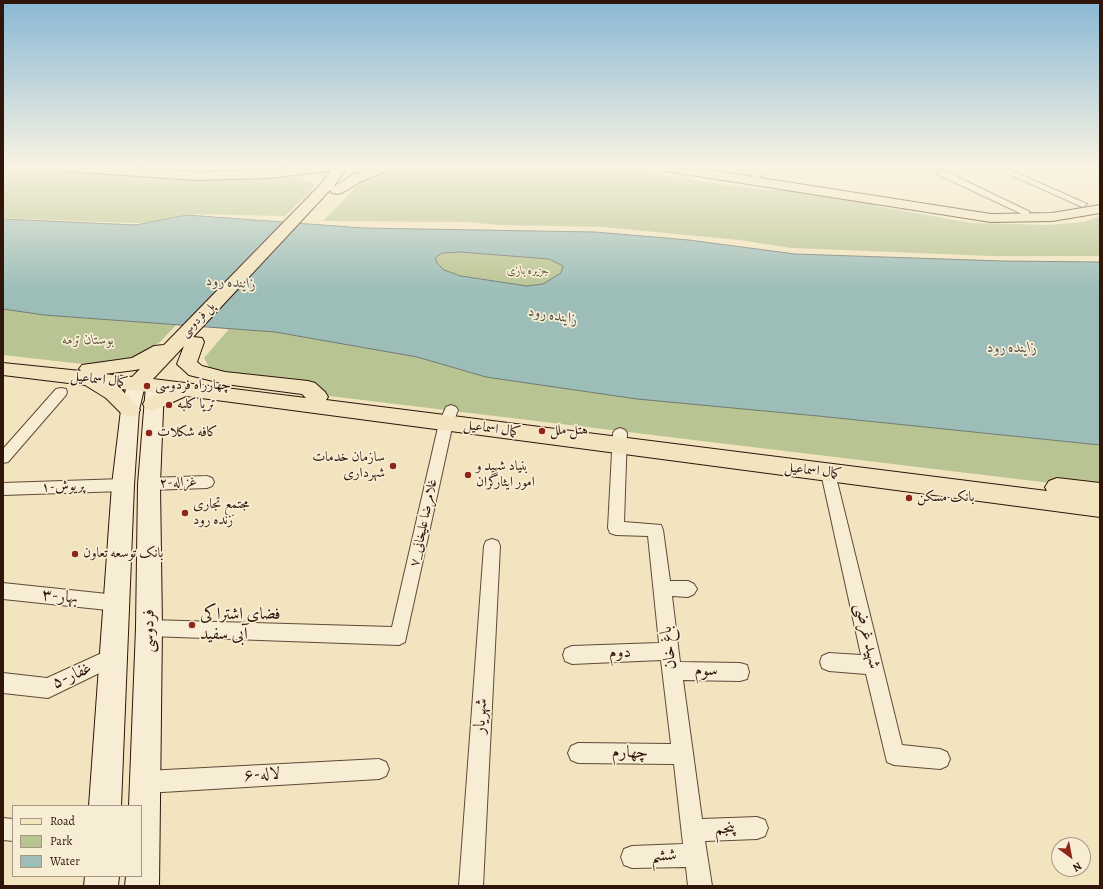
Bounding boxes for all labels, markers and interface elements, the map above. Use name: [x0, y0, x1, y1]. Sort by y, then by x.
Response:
park label: جزیره بازی: [507, 264, 549, 278]
water label: زاینده رود: [205, 272, 257, 294]
street label: پل فردوسی: [178, 299, 218, 341]
water label: زاینده رود: [527, 303, 579, 329]
park label: بوستان ترمه: [62, 333, 114, 349]
water label: زاینده رود: [987, 339, 1037, 357]
street label: کمال اسماعیل: [69, 368, 129, 392]
place label: چهارراه فردوسی: [155, 378, 231, 394]
marker: چهارراه فردوسی: [142, 381, 152, 391]
place label: تریا کلبه: [177, 397, 215, 413]
marker: تریا کلبه: [164, 400, 174, 410]
street label: کمال اسماعیل: [462, 417, 522, 441]
place label: هتل ملل: [550, 423, 588, 439]
place label: کافه شکلات: [157, 425, 218, 441]
marker: هتل ملل: [537, 426, 547, 436]
marker: کافه شکلات: [144, 428, 154, 438]
place label: سازمان خدمات شهرداری: [312, 450, 385, 482]
place label: بنیاد شهید و امور ایثارگران: [476, 459, 535, 492]
street label: کمال اسماعیل: [783, 459, 843, 483]
marker: سازمان خدمات شهرداری: [388, 461, 398, 471]
marker: بنیاد شهید و امور ایثارگران: [463, 470, 473, 480]
street label: ۲-غزاله: [159, 474, 197, 492]
street label: ۷_غلامرضا علیخانی: [406, 477, 442, 569]
street label: ۱-پریوش: [41, 478, 85, 496]
place label: بانک مسکن: [917, 490, 974, 506]
marker: بانک مسکن: [904, 493, 914, 503]
place label: مجتمع تجاری زنده رود: [193, 497, 250, 530]
marker: مجتمع تجاری زنده رود: [180, 508, 190, 518]
place label: بانک توسعه تعاون: [83, 546, 163, 562]
marker: بانک توسعه تعاون: [70, 549, 80, 559]
street label: ۳-بهار: [41, 585, 79, 609]
street label: شهید غرضی: [850, 601, 884, 671]
place label: فضای اشتراکی آبی سفید: [200, 605, 281, 645]
street label: فردوسی: [138, 609, 160, 653]
marker: فضای اشتراکی آبی سفید: [187, 620, 197, 630]
street label: باغ خان: [656, 625, 682, 671]
street label: دوم: [609, 642, 631, 664]
street label: ۵-غفار: [49, 658, 95, 694]
street label: سوم: [694, 661, 718, 681]
street label: شهریار: [470, 698, 492, 734]
street label: چهارم: [612, 742, 648, 764]
street label: ۶-لاله: [243, 764, 281, 786]
legend: [12, 805, 142, 877]
text: Road: [50, 813, 75, 829]
street label: پنجم: [714, 818, 736, 840]
text: Park: [50, 833, 73, 849]
north arrow: [1051, 837, 1091, 877]
street label: ششم: [651, 845, 677, 867]
text: Water: [50, 853, 80, 869]
text: N: [1070, 858, 1084, 875]

